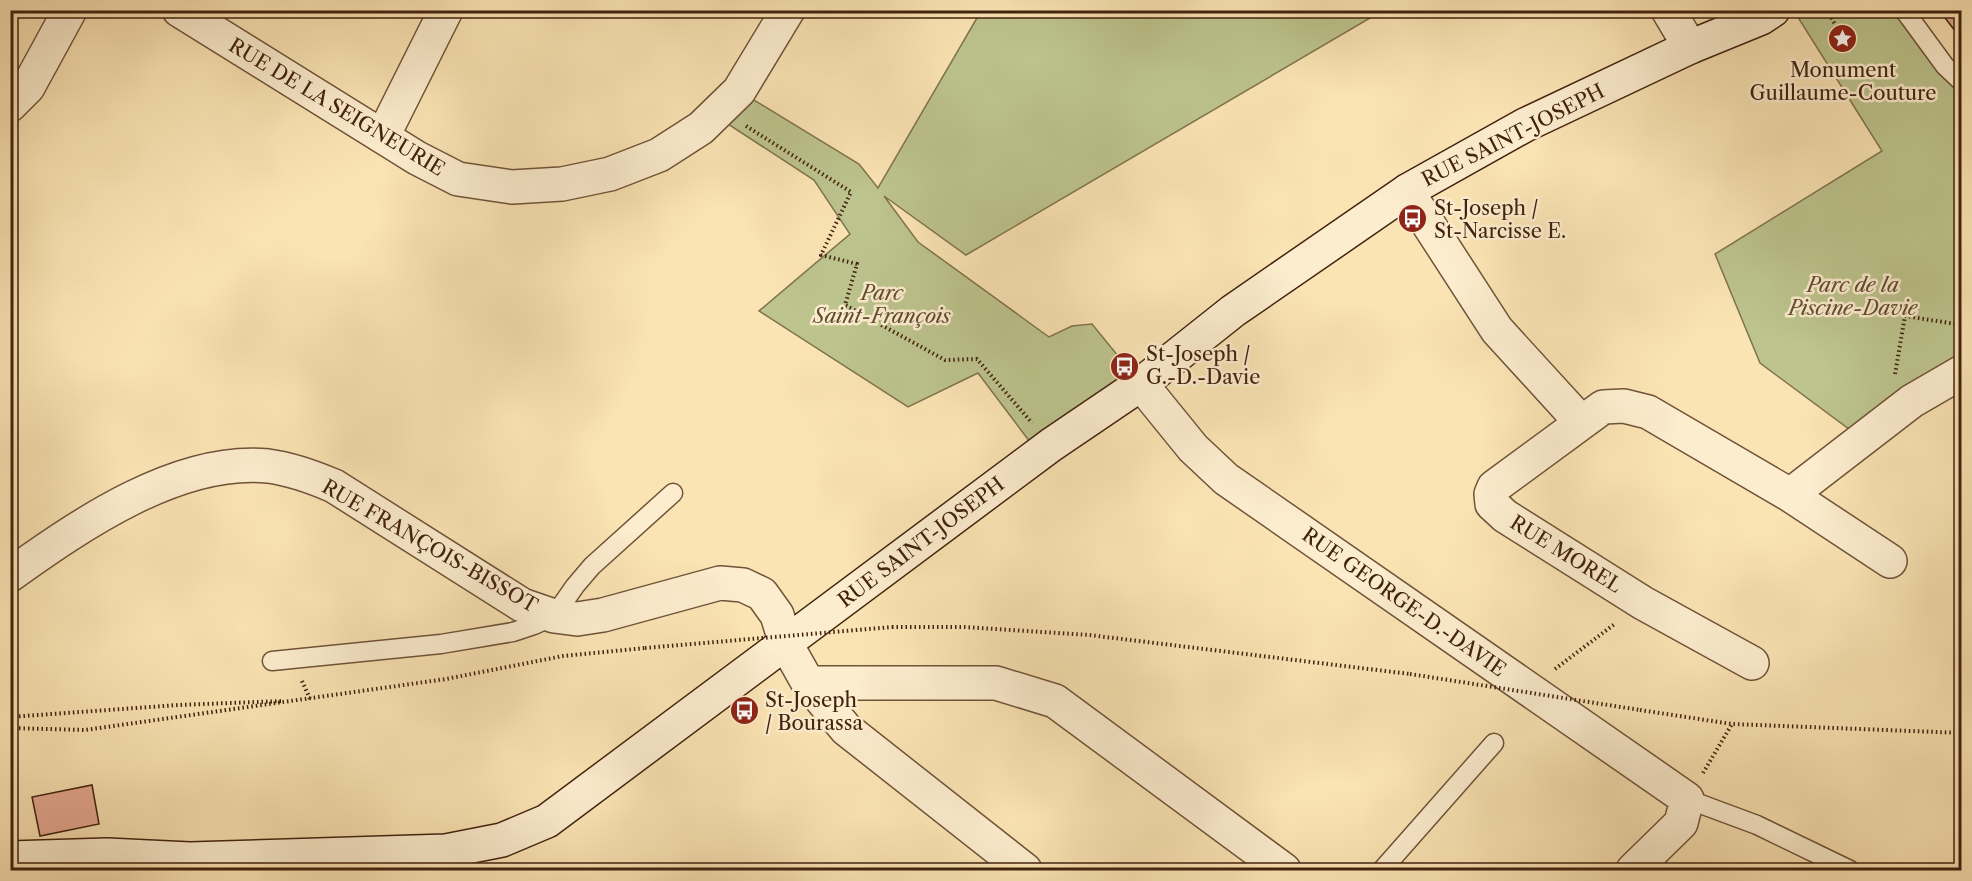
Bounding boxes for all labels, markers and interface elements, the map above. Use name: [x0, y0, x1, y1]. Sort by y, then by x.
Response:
place icon: Monument Guillaume-Couture: [1827, 23, 1859, 55]
street label: RUE DE LA SEIGNEURIE: [225, 33, 449, 181]
place label: Monument Guillaume-Couture: [1750, 58, 1936, 105]
street label: RUE SAINT-JOSEPH: [1418, 78, 1608, 192]
place label: St-Joseph / St-Narcisse E.: [1434, 196, 1566, 243]
bus stop icon: St-Joseph / St-Narcisse E.: [1397, 203, 1429, 235]
park label: Parc de la Piscine-Davie: [1787, 273, 1919, 320]
park label: Parc Saint-François: [812, 281, 951, 328]
place label: St-Joseph / G.-D.-Davie: [1146, 342, 1260, 389]
bus stop icon: St-Joseph / G.-D.-Davie: [1109, 350, 1141, 382]
street label: RUE SAINT-JOSEPH: [833, 472, 1009, 612]
street label: RUE FRANÇOIS-BISSOT: [318, 474, 542, 618]
street label: RUE MOREL: [1506, 510, 1626, 598]
street label: RUE GEORGE-D.-DAVIE: [1298, 522, 1510, 682]
place label: St-Joseph / Bourassa: [765, 688, 863, 735]
bus stop icon: St-Joseph / Bourassa: [728, 695, 760, 727]

